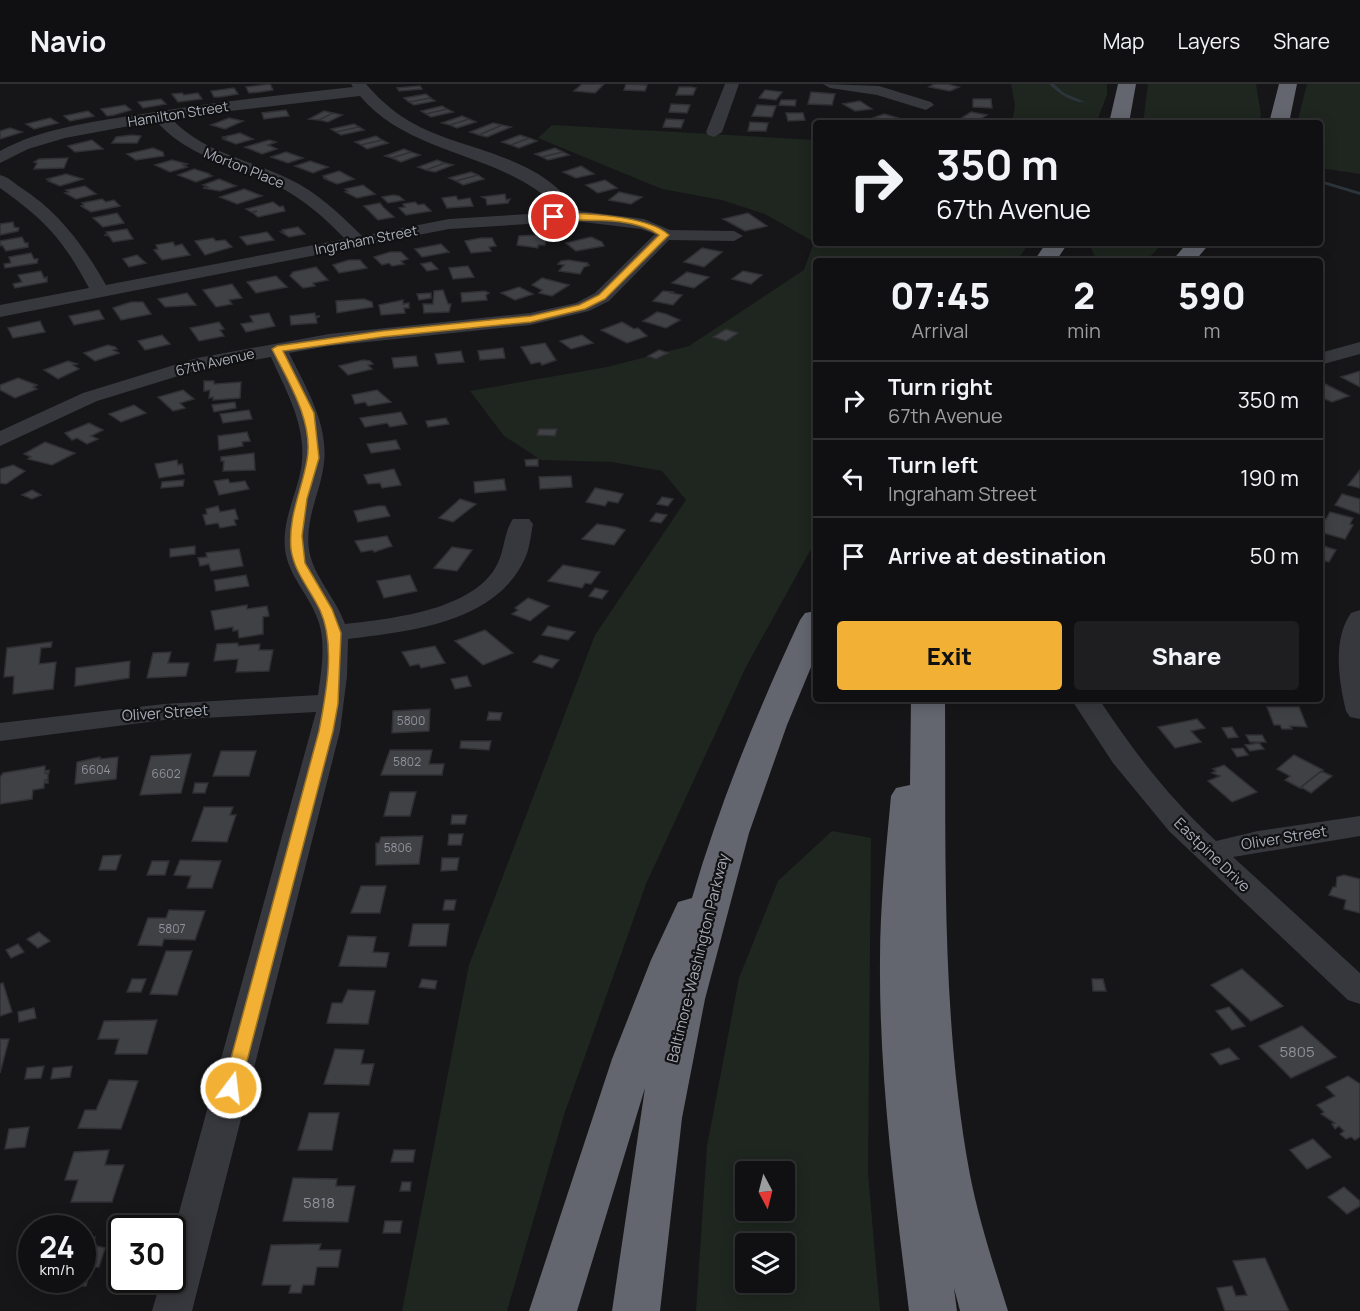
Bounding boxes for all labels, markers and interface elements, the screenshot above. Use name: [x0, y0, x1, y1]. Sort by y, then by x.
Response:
text: Navio: [30, 22, 106, 60]
text: Map: [1103, 27, 1144, 55]
text: Layers: [1177, 27, 1240, 55]
text: Share: [1273, 27, 1330, 55]
street label: Hamilton Street: [126, 96, 230, 131]
text: 350 m: [936, 135, 1059, 193]
street label: Morton Place: [201, 143, 287, 192]
icon: right: [837, 144, 915, 222]
text: 67th Avenue: [936, 190, 1091, 227]
pin: [528, 191, 579, 242]
icon: arrive: [537, 200, 570, 233]
street label: Ingraham Street: [313, 220, 419, 259]
text: 07:45: [890, 271, 990, 320]
text: 2: [1073, 271, 1095, 320]
text: 590: [1178, 271, 1246, 320]
text: Arrival: [912, 317, 969, 344]
text: min: [1067, 317, 1101, 344]
text: m: [1203, 317, 1220, 344]
street label: 67th Avenue: [174, 343, 256, 380]
text: Turn right: [888, 372, 993, 402]
icon: right: [837, 384, 870, 417]
text: 350 m: [1238, 385, 1299, 415]
text: 67th Avenue: [888, 402, 1003, 429]
text: Turn left: [888, 450, 978, 480]
icon: left: [837, 462, 870, 495]
text: 190 m: [1240, 463, 1299, 493]
text: Ingraham Street: [888, 480, 1037, 507]
icon: arrive: [837, 540, 870, 573]
text: Arrive at destination: [888, 541, 1106, 571]
text: 50 m: [1250, 541, 1299, 571]
button: Exit: [837, 621, 1062, 690]
button: Share: [1074, 621, 1299, 690]
street label: Oliver Street: [121, 699, 209, 726]
house number: 5800: [397, 712, 425, 729]
house number: 5802: [393, 753, 421, 770]
house number: 6604: [81, 761, 111, 778]
house number: 6602: [151, 765, 181, 782]
street label: Eastpine Drive: [1169, 813, 1255, 897]
street label: Oliver Street: [1240, 820, 1328, 855]
house number: 5806: [384, 839, 412, 856]
street label: Baltimore-Washington Parkway: [661, 851, 734, 1065]
house number: 5807: [158, 920, 186, 937]
house number: 5805: [1279, 1041, 1315, 1062]
position arrow: [199, 1056, 263, 1120]
north arrow: [735, 1161, 795, 1221]
map controls: [735, 1161, 795, 1293]
house number: 5818: [303, 1192, 335, 1213]
speed limit sign: 30: [108, 1215, 186, 1293]
text: 24: [39, 1226, 75, 1267]
button: layers: [735, 1233, 795, 1293]
text: km/h: [40, 1259, 74, 1280]

